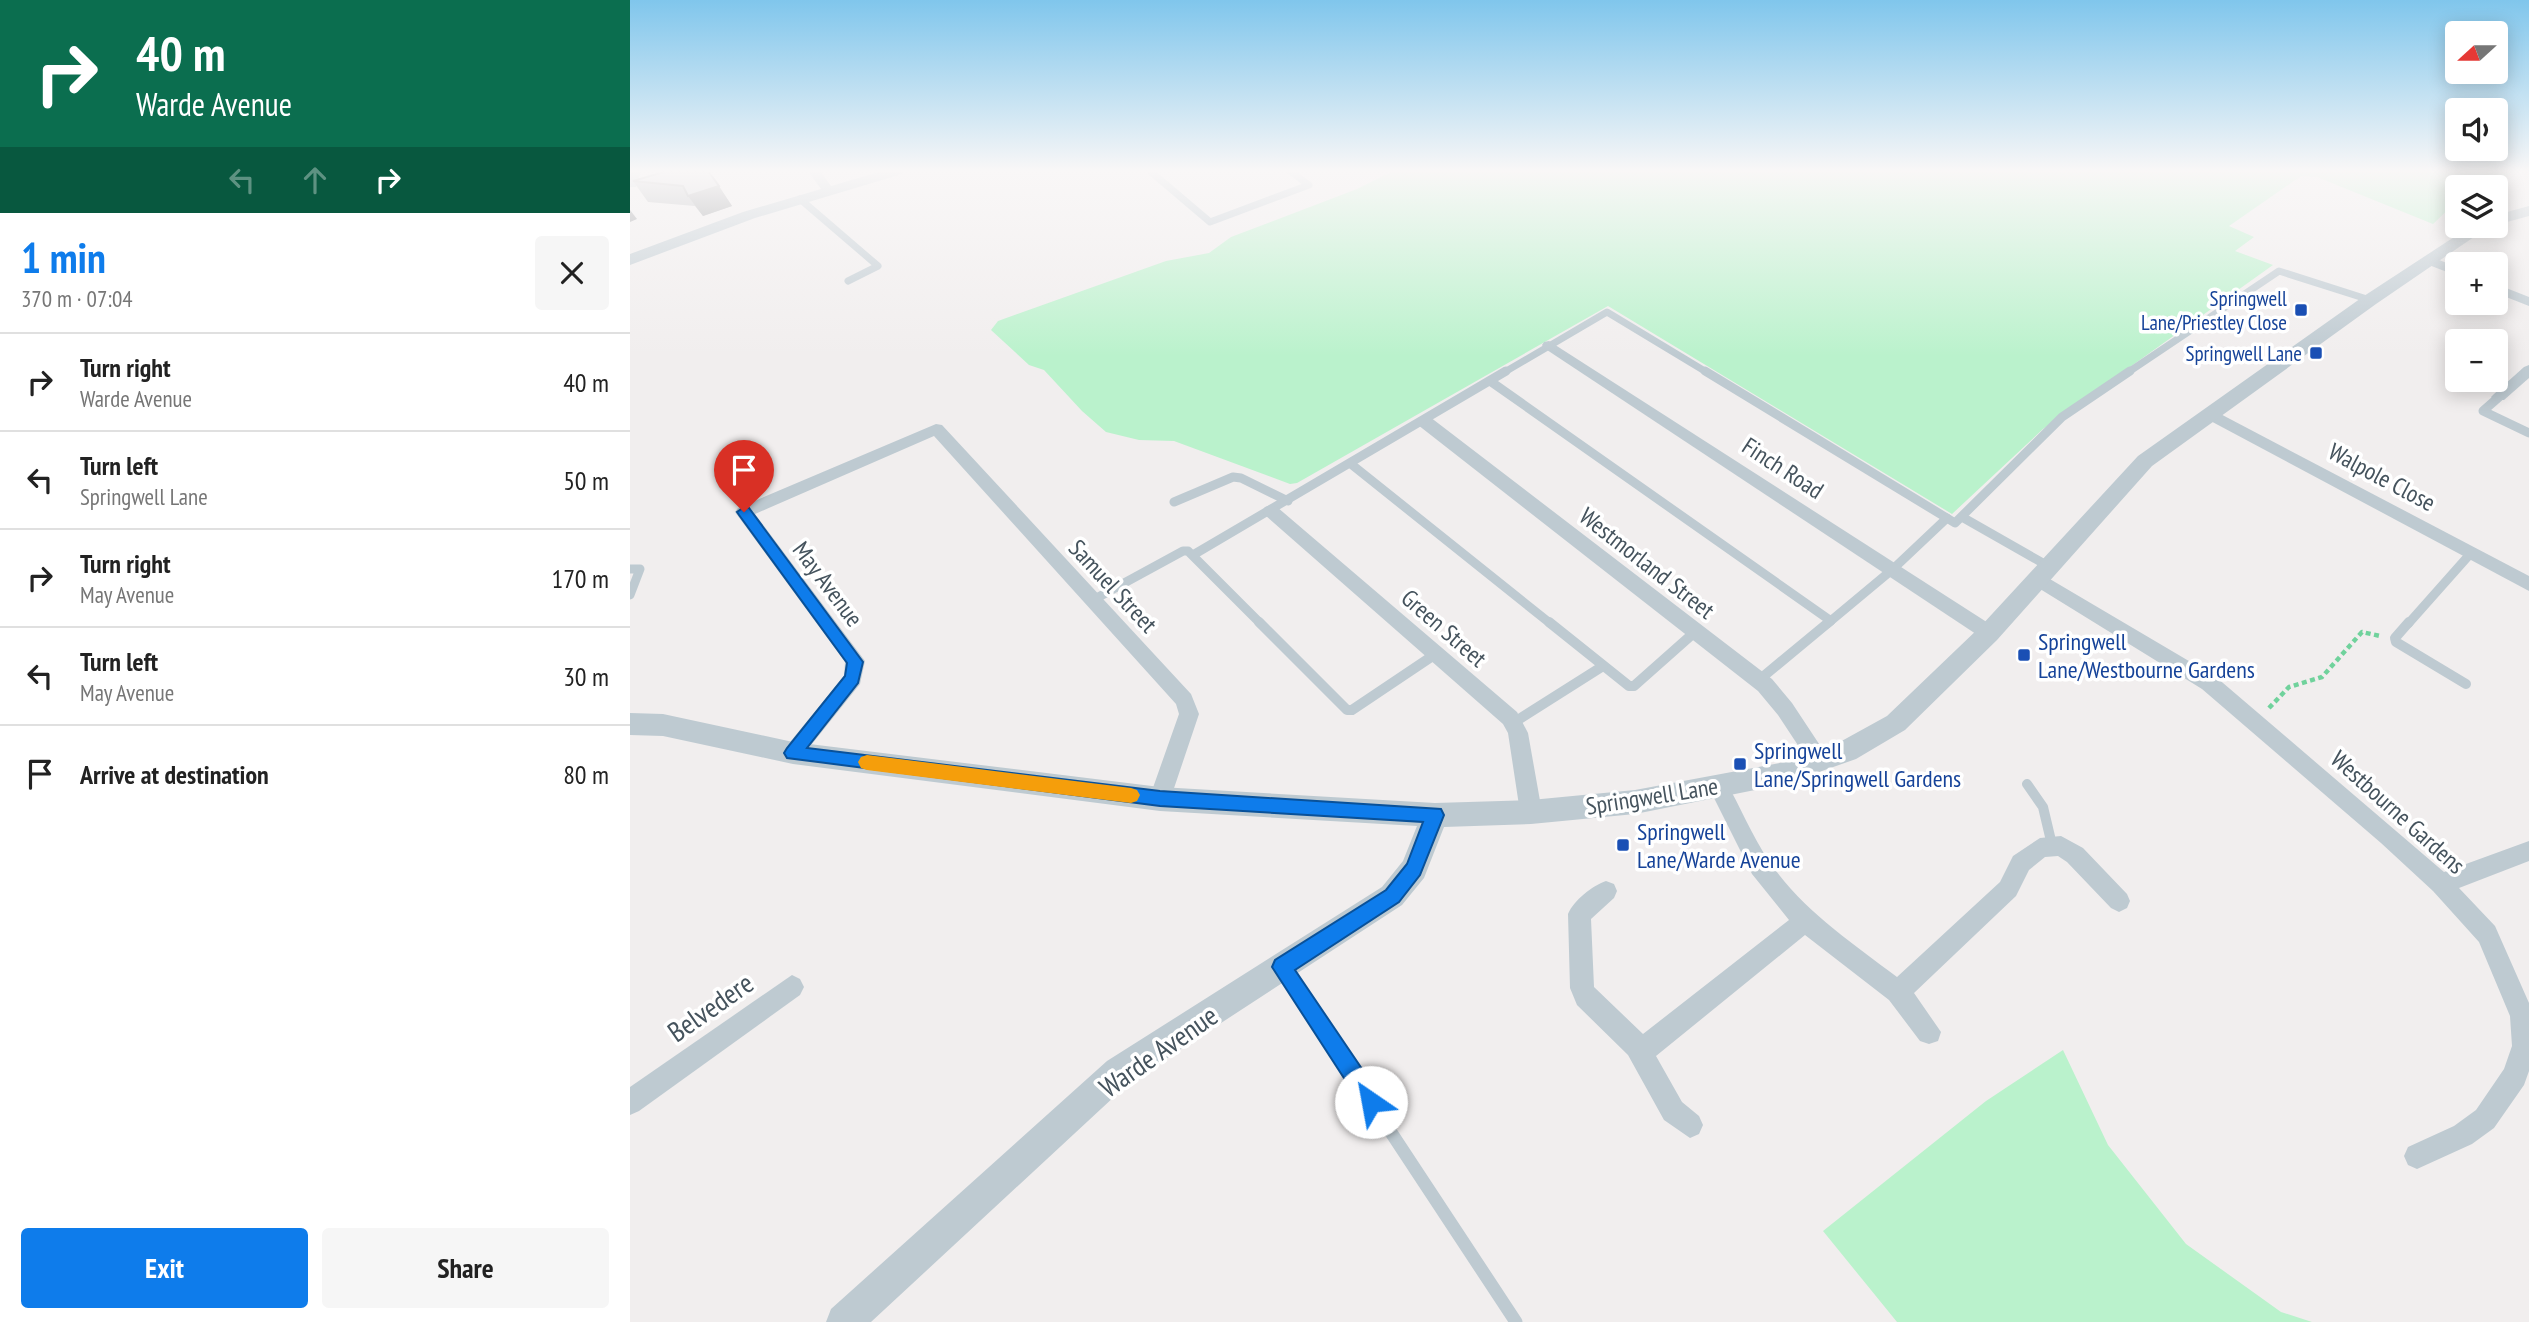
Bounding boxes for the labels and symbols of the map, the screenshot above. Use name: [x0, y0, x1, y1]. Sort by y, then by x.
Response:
north arrow: [2445, 21, 2508, 84]
place label: Springwell Lane/Priestley Close: [2141, 285, 2287, 336]
marker: Springwell Lane/Priestley Close: [2293, 302, 2309, 318]
place label: Springwell Lane: [2185, 340, 2302, 367]
marker: Springwell Lane: [2308, 345, 2324, 361]
street label: Finch Road: [1736, 430, 1830, 506]
street label: Walpole Close: [2323, 436, 2441, 518]
pin: [714, 440, 774, 512]
street label: Westmorland Street: [1573, 501, 1721, 626]
street label: Samuel Street: [1062, 533, 1164, 639]
street label: May Avenue: [786, 535, 870, 633]
street label: Green Street: [1395, 582, 1493, 674]
place label: Springwell Lane/Westbourne Gardens: [2038, 626, 2255, 685]
marker: Springwell Lane/Westbourne Gardens: [2016, 647, 2032, 663]
place label: Springwell Lane/Springwell Gardens: [1754, 735, 1961, 794]
street label: Westbourne Gardens: [2324, 744, 2472, 880]
marker: Springwell Lane/Springwell Gardens: [1732, 756, 1748, 772]
street label: Springwell Lane: [1584, 770, 1720, 822]
place label: Springwell Lane/Warde Avenue: [1637, 816, 1801, 875]
marker: Springwell Lane/Warde Avenue: [1615, 837, 1631, 853]
street label: Belvedere: [660, 964, 760, 1050]
street label: Warde Avenue: [1092, 997, 1224, 1105]
position arrow: [1334, 1065, 1408, 1139]

